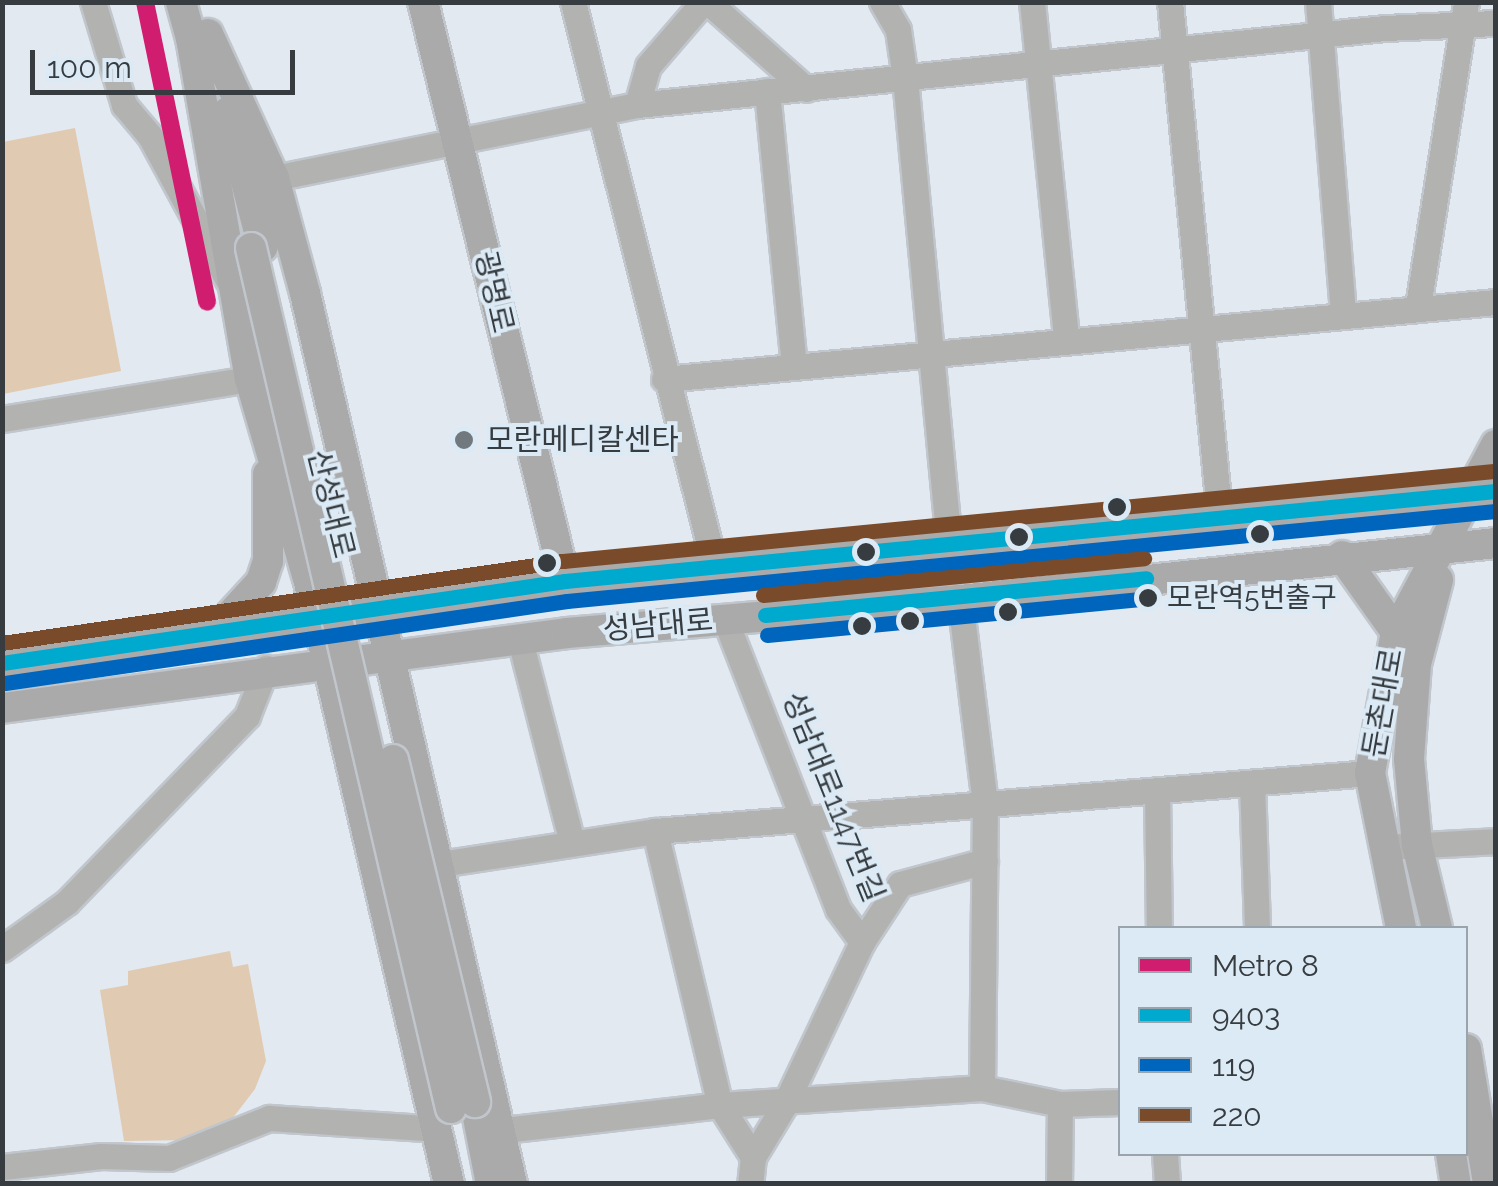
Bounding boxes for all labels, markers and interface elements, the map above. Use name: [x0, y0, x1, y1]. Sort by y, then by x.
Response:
scale bar: [35, 30, 300, 92]
text: 100 m: [47, 50, 132, 85]
street label: 광명로: [467, 248, 521, 336]
place label: 모란메디칼센타: [486, 422, 679, 458]
marker: 모란메디칼센타: [451, 427, 477, 453]
street label: 산성대로: [300, 446, 362, 562]
unlabelled marker: [1107, 497, 1127, 517]
unlabelled marker: [1250, 524, 1270, 544]
unlabelled marker: [1009, 527, 1029, 547]
unlabelled marker: [856, 542, 876, 562]
unlabelled marker: [537, 553, 557, 573]
place label: 모란역5번출구: [1167, 581, 1337, 615]
marker: 모란역5번출구: [1138, 588, 1158, 608]
street label: 성남대로: [601, 602, 715, 648]
unlabelled marker: [998, 602, 1018, 622]
unlabelled marker: [900, 611, 920, 631]
unlabelled marker: [852, 616, 872, 636]
street label: 둔촌대로: [1356, 646, 1410, 760]
street label: 성남대로1147번길: [774, 687, 892, 907]
legend: [1118, 926, 1468, 1156]
text: Metro 8: [1212, 948, 1319, 983]
text: 9403: [1212, 998, 1280, 1033]
text: 119: [1212, 1048, 1255, 1083]
text: 220: [1212, 1098, 1262, 1133]

